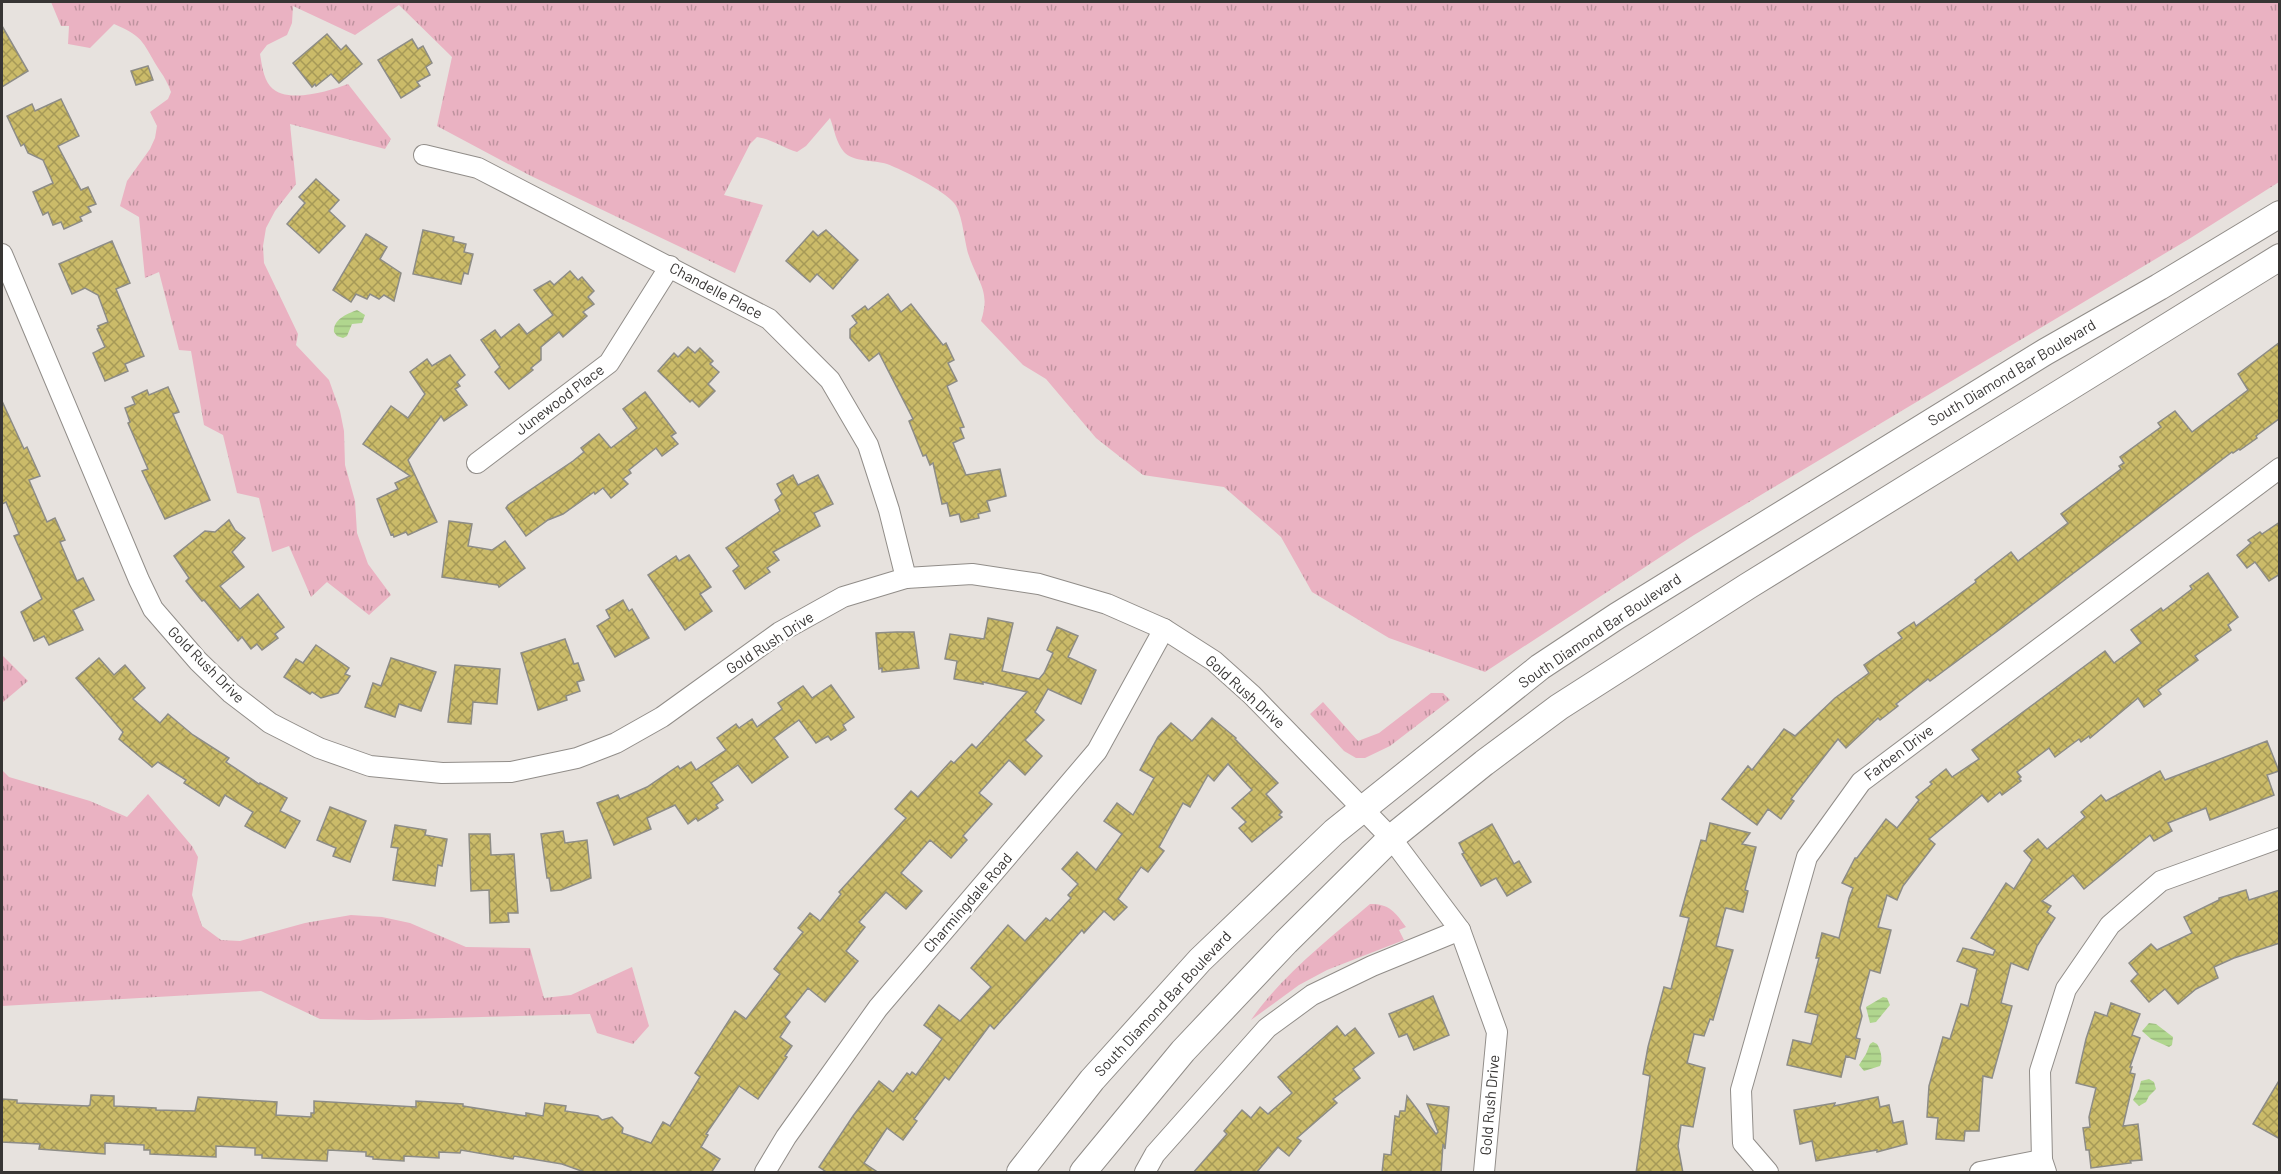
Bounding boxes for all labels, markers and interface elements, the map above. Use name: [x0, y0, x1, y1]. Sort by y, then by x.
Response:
street label: Chandelle Place: [667, 258, 766, 322]
street label: South Diamond Bar Boulevard: [1924, 315, 2099, 429]
street label: Junewood Place: [512, 360, 607, 438]
street label: South Diamond Bar Boulevard: [1515, 569, 1684, 691]
street label: Gold Rush Drive: [722, 607, 817, 677]
street label: Gold Rush Drive: [165, 622, 249, 706]
street label: Gold Rush Drive: [1202, 651, 1289, 732]
street label: Farben Drive: [1860, 720, 1936, 784]
street label: Charmingdale Road: [919, 849, 1015, 956]
street label: South Diamond Bar Boulevard: [1090, 927, 1234, 1080]
street label: Gold Rush Drive: [1476, 1054, 1502, 1156]

